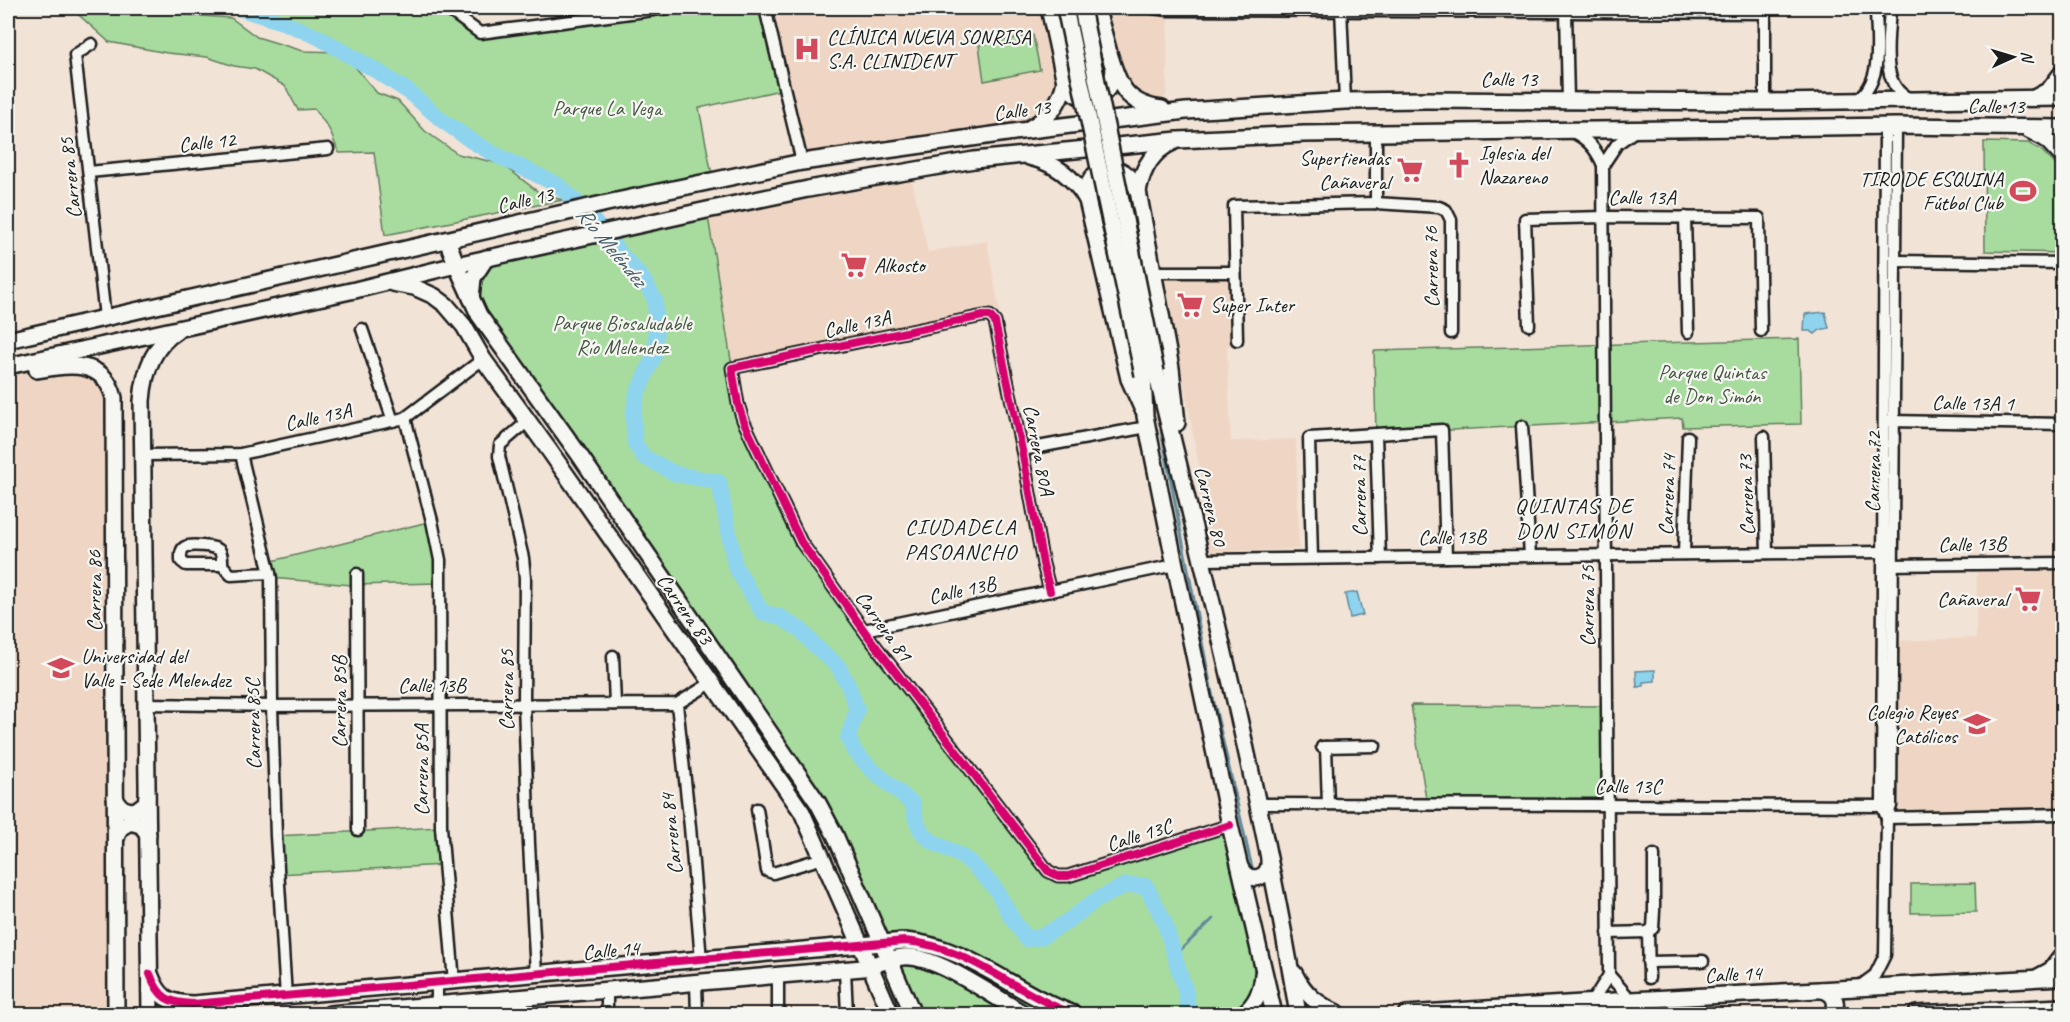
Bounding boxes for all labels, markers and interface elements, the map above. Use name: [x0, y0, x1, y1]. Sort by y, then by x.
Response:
place label: CLÍNICA NUEVA SONRISA S.A. CLINIDENT: [827, 24, 1031, 74]
north arrow: [1983, 27, 2043, 87]
hospital icon: CLÍNICA NUEVA SONRISA S.A. CLINIDENT: [792, 34, 822, 64]
text: N: [2017, 50, 2038, 65]
street label: Calle 13: [1481, 66, 1539, 92]
street label: Calle 13: [992, 93, 1053, 126]
street label: Calle 13: [1967, 93, 2026, 120]
park label: Parque La Vega: [553, 95, 664, 121]
street label: Calle 12: [177, 126, 238, 158]
street label: Carrera 85: [53, 135, 87, 220]
place label: Iglesia del Nazareno: [1479, 140, 1552, 190]
place label: Supertiendas Cañaveral: [1299, 145, 1393, 195]
church icon: Iglesia del Nazareno: [1444, 150, 1474, 180]
supermarket icon: Supertiendas Cañaveral: [1395, 155, 1425, 185]
place label: TIRO DE ESQUINA Fútbol Club: [1859, 166, 2005, 216]
sports icon: TIRO DE ESQUINA Fútbol Club: [2008, 176, 2038, 206]
street label: Calle 13: [494, 181, 557, 219]
street label: Calle 13A: [1608, 184, 1677, 210]
water label: Río Meléndez: [570, 201, 655, 295]
street label: Carrera 76: [1417, 226, 1445, 308]
supermarket icon: Alkosto: [839, 250, 869, 280]
place label: Alkosto: [874, 252, 927, 278]
supermarket icon: Super Inter: [1175, 290, 1205, 320]
place label: Super Inter: [1210, 292, 1296, 318]
street label: Calle 13A: [821, 304, 894, 344]
park label: Parque Biosaludable Río Melendez: [553, 310, 693, 360]
park label: Parque Quintas de Don Simón: [1658, 359, 1768, 409]
street label: Calle 13A 1: [1932, 389, 2016, 417]
street label: Calle 13A: [282, 397, 355, 437]
street label: Carrera 80A: [1017, 402, 1061, 499]
street label: Carrera 72: [1859, 430, 1887, 513]
street label: Carrera 74: [1653, 451, 1681, 536]
street label: Carrera 73: [1732, 452, 1760, 536]
street label: Carrera 77: [1345, 454, 1373, 537]
street label: Carrera 80: [1189, 463, 1234, 550]
district label: QUINTAS DE DON SIMÓN: [1515, 492, 1635, 545]
district label: CIUDADELA PASOANCHO: [905, 513, 1018, 566]
street label: Calle 13B: [1418, 523, 1488, 551]
street label: Calle 13B: [1938, 530, 2008, 558]
street label: Carrera 86: [81, 550, 107, 632]
street label: Carrera 75: [1574, 564, 1600, 647]
street label: Carrera 83: [651, 568, 720, 651]
street label: Calle 13B: [926, 570, 1000, 610]
supermarket icon: Cañaveral: [2013, 584, 2043, 614]
street label: Carrera 81: [850, 586, 919, 668]
place label: Cañaveral: [1937, 586, 2011, 612]
place label: Universidad del Valle - Sede Melendez: [81, 643, 233, 693]
street label: Carrera 85: [493, 648, 519, 731]
school or university icon: Universidad del Valle - Sede Melendez: [46, 653, 76, 683]
street label: Carrera 85B: [326, 654, 352, 748]
street label: Calle 13B: [398, 672, 468, 698]
street label: Carrera 85C: [239, 676, 267, 770]
place label: Colegio Reyes Católicos: [1866, 699, 1959, 749]
school or university icon: Colegio Reyes Católicos: [1962, 709, 1992, 739]
street label: Carrera 85A: [408, 723, 434, 816]
street label: Calle 13C: [1595, 773, 1664, 799]
street label: Carrera 84: [654, 790, 688, 876]
street label: Calle 13C: [1103, 812, 1177, 857]
street label: Calle 14: [581, 934, 643, 965]
street label: Calle 14: [1704, 959, 1765, 988]

